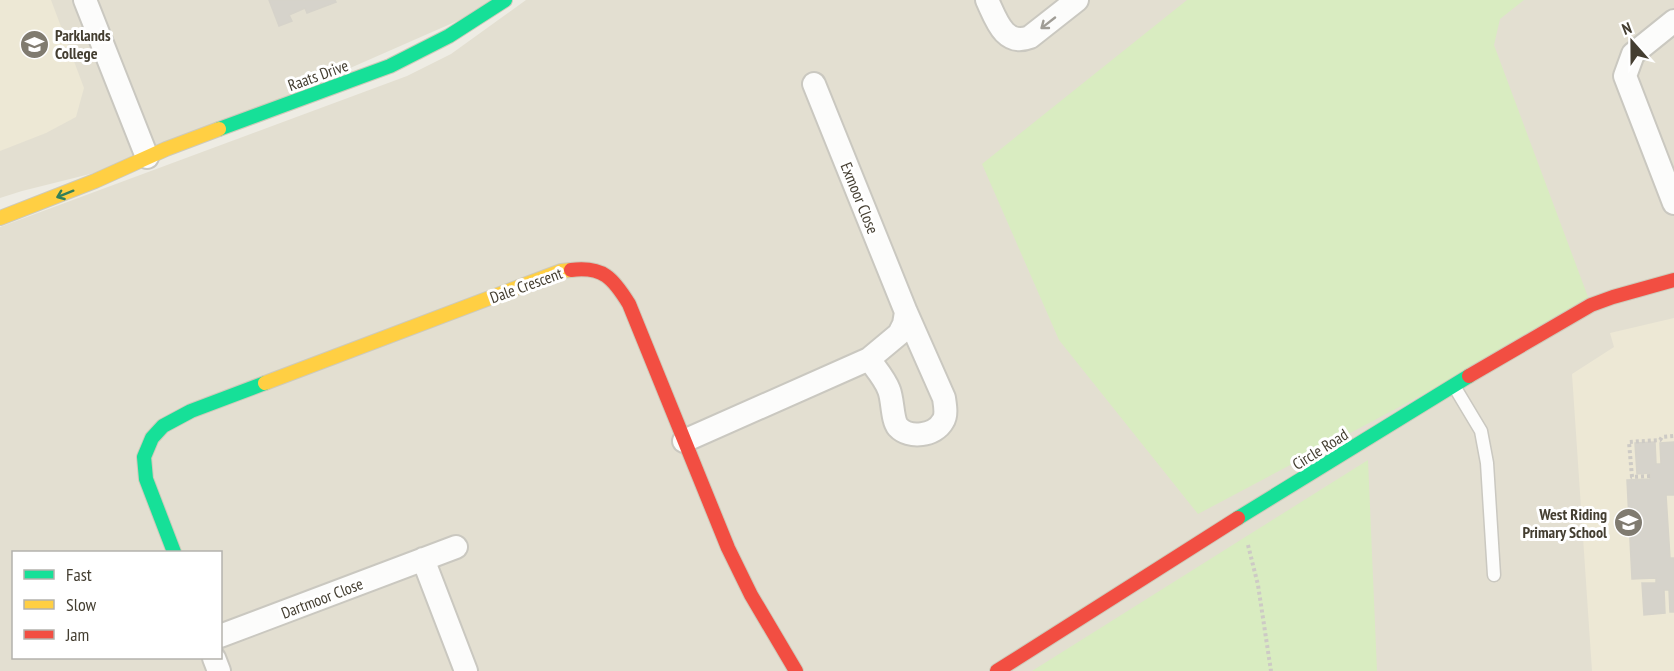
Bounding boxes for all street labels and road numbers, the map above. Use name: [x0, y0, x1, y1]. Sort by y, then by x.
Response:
street label: Raats Drive: [285, 55, 351, 95]
street label: Exmoor Close: [837, 159, 883, 237]
street label: Dale Crescent: [487, 262, 565, 307]
street label: Circle Road: [1288, 424, 1352, 474]
street label: Dartmoor Close: [278, 573, 366, 623]

